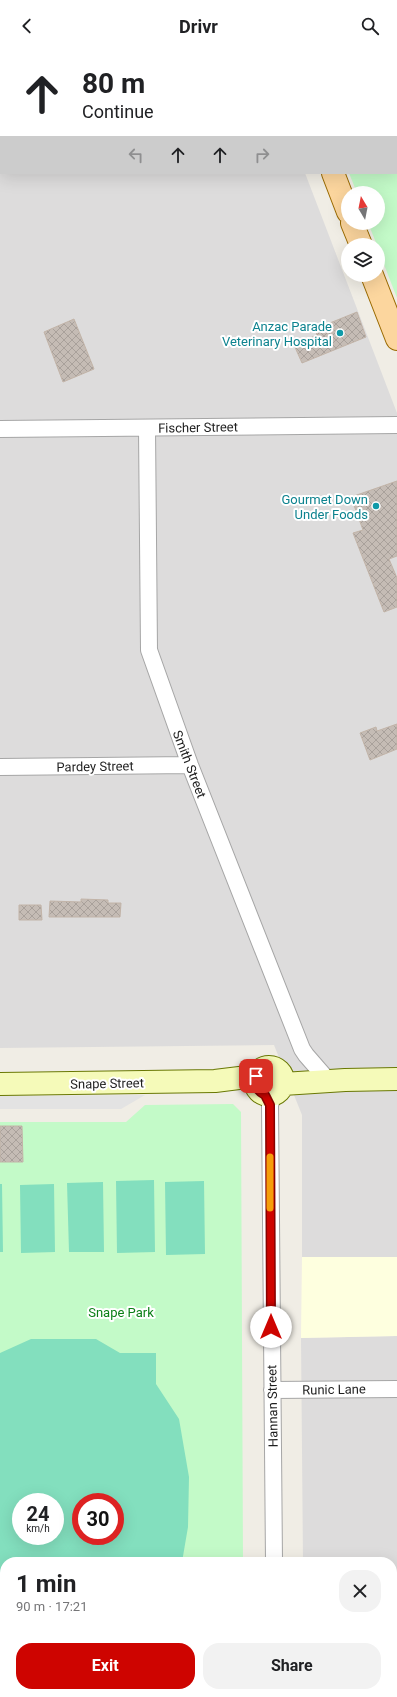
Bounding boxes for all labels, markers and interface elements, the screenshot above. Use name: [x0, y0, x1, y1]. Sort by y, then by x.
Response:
icon: back: [16, 15, 38, 37]
icon: search: [359, 15, 381, 37]
text: Drivr: [179, 16, 218, 37]
text: 80 m: [82, 67, 145, 100]
icon: ahead: [16, 68, 68, 120]
text: Continue: [82, 101, 154, 122]
icon: left: [125, 144, 147, 166]
icon: ahead: [167, 144, 189, 166]
icon: ahead: [209, 144, 231, 166]
icon: right: [251, 144, 273, 166]
north arrow: [341, 186, 385, 230]
map controls: [341, 186, 385, 282]
button: layers: [341, 238, 385, 282]
place label: Anzac Parade Veterinary Hospital: [222, 319, 332, 349]
marker: Anzac Parade Veterinary Hospital: [335, 328, 345, 338]
street label: Fischer Street: [158, 419, 238, 436]
place label: Gourmet Down Under Foods: [281, 492, 368, 522]
marker: Gourmet Down Under Foods: [371, 501, 381, 511]
street label: Smith Street: [170, 728, 209, 800]
street label: Pardey Street: [56, 758, 134, 775]
pin: [239, 1059, 273, 1093]
icon: arrive: [245, 1065, 267, 1087]
street label: Snape Street: [70, 1075, 144, 1092]
park label: Snape Park: [88, 1305, 154, 1320]
position arrow: [250, 1306, 292, 1348]
street label: Hannan Street: [264, 1365, 281, 1447]
street label: Runic Lane: [302, 1381, 366, 1398]
speed limit sign: 30: [72, 1493, 124, 1545]
text: 24: [27, 1502, 49, 1526]
text: km/h: [26, 1523, 50, 1534]
text: 1 min: [16, 1570, 76, 1598]
button: close: [339, 1570, 381, 1612]
text: 90 m · 17:21: [16, 1599, 87, 1614]
button: Exit: [16, 1643, 195, 1689]
button: Share: [203, 1643, 381, 1689]

